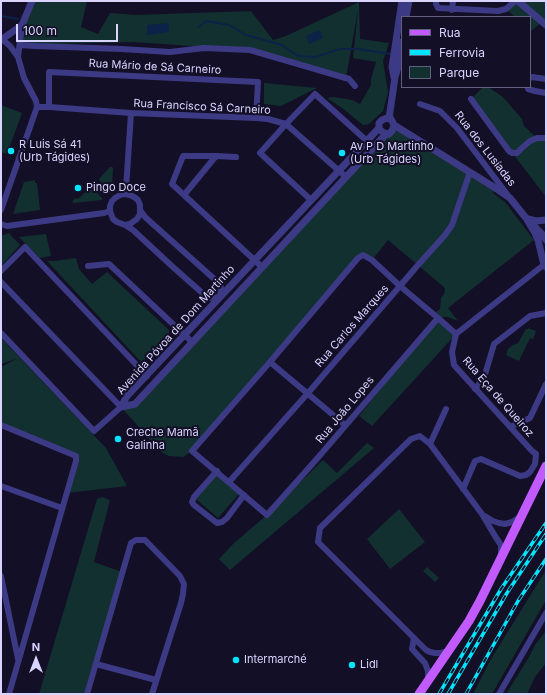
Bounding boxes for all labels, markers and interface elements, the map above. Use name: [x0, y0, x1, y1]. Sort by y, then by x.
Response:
scale bar: [18, 16, 120, 42]
legend: [401, 16, 531, 88]
text: 100 m: [23, 23, 57, 38]
text: Rua: [439, 25, 461, 40]
text: Ferrovia: [439, 45, 485, 60]
street label: Rua Mário de Sá Carneiro: [88, 57, 222, 77]
text: Parque: [439, 65, 479, 80]
street label: Rua Francisco Sá Carneiro: [133, 97, 271, 117]
street label: Rua dos Lusíadas: [452, 109, 518, 189]
place label: R Luis Sá 41 (Urb Tágides): [19, 138, 90, 164]
place label: Av P D Martinho (Urb Tágides): [350, 140, 434, 166]
marker: R Luis Sá 41 (Urb Tágides): [6, 146, 16, 156]
marker: Av P D Martinho (Urb Tágides): [337, 148, 347, 158]
place label: Pingo Doce: [86, 181, 146, 195]
marker: Pingo Doce: [73, 183, 83, 193]
street label: Avenida Póvoa de Dom Martinho: [114, 263, 238, 397]
street label: Rua Carlos Marques: [313, 282, 391, 370]
street label: Rua Eça de Queiroz: [460, 354, 536, 440]
street label: Rua João Lopes: [313, 374, 377, 446]
place label: Creche Mamã Galinha: [126, 426, 199, 452]
marker: Creche Mamã Galinha: [113, 434, 123, 444]
north arrow: [16, 639, 56, 679]
text: N: [32, 640, 40, 654]
place label: Intermarché: [244, 653, 307, 667]
marker: Intermarché: [231, 655, 241, 665]
place label: Lidl: [360, 658, 378, 672]
marker: Lidl: [347, 660, 357, 670]

